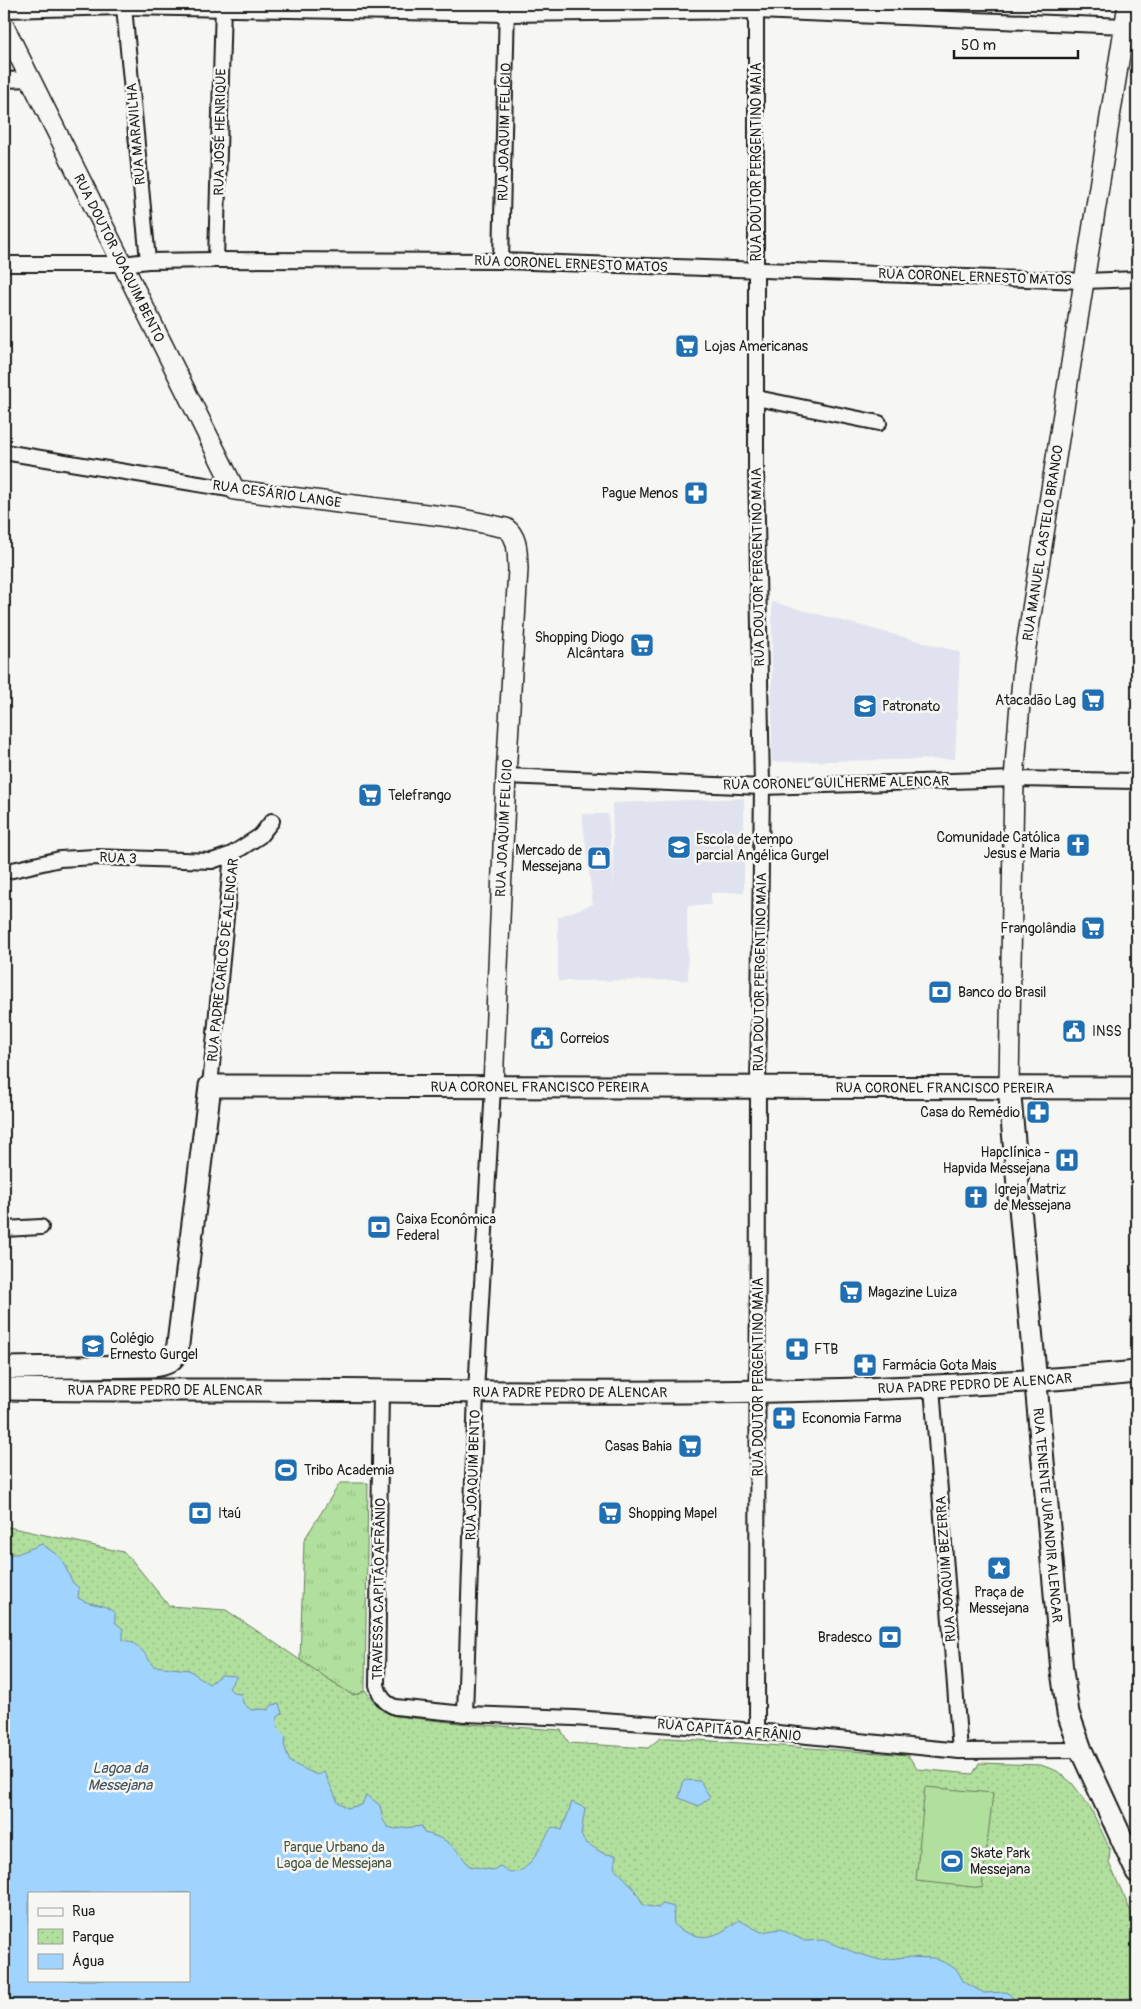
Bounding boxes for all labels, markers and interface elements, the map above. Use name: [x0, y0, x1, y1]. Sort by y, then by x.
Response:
scale bar: [954, 28, 1077, 60]
text: 50 m: [961, 36, 996, 55]
street label: RUA JOAQUIM FELÍCIO: [494, 63, 514, 201]
street label: RUA DOUTOR PERGENTINO MAIA: [748, 63, 765, 261]
street label: RUA JOSÉ HENRIQUE: [209, 68, 230, 196]
street label: RUA MARAVILHA: [123, 82, 149, 186]
street label: RUA DOUTOR JOAQUIM BENTO: [70, 171, 168, 345]
street label: RUA CORONEL ERNESTO MATOS: [474, 252, 668, 276]
street label: RUA CORONEL ERNESTO MATOS: [878, 265, 1072, 289]
supermarket icon: Lojas Americanas: [674, 333, 700, 359]
place label: Lojas Americanas: [704, 338, 809, 355]
street label: RUA MANUEL CASTELO BRANCO: [1019, 444, 1066, 642]
street label: RUA DOUTOR PERGENTINO MAIA: [748, 467, 768, 667]
street label: RUA CESÁRIO LANGE: [211, 476, 343, 511]
pharmacy icon: Pague Menos: [683, 480, 709, 506]
place label: Pague Menos: [602, 485, 679, 502]
place label: Shopping Diogo Alcântara: [535, 629, 624, 662]
supermarket icon: Shopping Diogo Alcântara: [629, 632, 655, 658]
supermarket icon: Atacadão Lag: [1080, 687, 1106, 713]
place label: Atacadão Lag: [995, 692, 1076, 709]
school or university icon: Patronato: [852, 693, 878, 719]
place label: Patronato: [882, 698, 941, 715]
street label: RUA JOAQUIM FELÍCIO: [491, 758, 516, 897]
street label: RUA CORONEL GUILHERME ALENCAR: [723, 773, 949, 793]
supermarket icon: Telefrango: [357, 782, 383, 808]
place label: Telefrango: [388, 787, 452, 804]
place label: Comunidade Católica Jesus e Maria: [937, 829, 1060, 862]
place label: Escola de tempo parcial Angélica Gurgel: [696, 831, 829, 864]
church icon: Comunidade Católica Jesus e Maria: [1065, 832, 1091, 858]
school or university icon: Escola de tempo parcial Angélica Gurgel: [666, 834, 692, 860]
place label: Mercado de Messejana: [515, 842, 582, 875]
shop icon: Mercado de Messejana: [586, 845, 612, 871]
street label: RUA 3: [99, 849, 137, 867]
street label: RUA PADRE CARLOS DE ALENCAR: [204, 857, 242, 1063]
street label: RUA DOUTOR PERGENTINO MAIA: [750, 872, 770, 1072]
supermarket icon: Frangolândia: [1080, 915, 1106, 941]
place label: Frangolândia: [1000, 920, 1076, 937]
bank icon: Banco do Brasil: [927, 979, 953, 1005]
place label: Banco do Brasil: [958, 984, 1046, 1001]
public building icon: INSS: [1061, 1018, 1087, 1044]
place label: INSS: [1092, 1023, 1122, 1040]
public building icon: Correios: [529, 1025, 555, 1051]
place label: Correios: [560, 1030, 610, 1047]
street label: RUA CORONEL FRANCISCO PEREIRA: [430, 1078, 649, 1095]
street label: RUA CORONEL FRANCISCO PEREIRA: [835, 1079, 1054, 1096]
pharmacy icon: Casa do Remédio: [1025, 1099, 1051, 1125]
place label: Casa do Remédio: [920, 1104, 1020, 1121]
place label: Hapclínica - Hapvida Messejana: [943, 1144, 1050, 1177]
hospital icon: Hapclínica - Hapvida Messejana: [1054, 1147, 1080, 1173]
place label: Igreja Matriz de Messejana: [994, 1181, 1071, 1214]
church icon: Igreja Matriz de Messejana: [963, 1184, 989, 1210]
place label: Caixa Econômica Federal: [396, 1211, 496, 1244]
bank icon: Caixa Econômica Federal: [366, 1214, 392, 1240]
street label: RUA DOUTOR PERGENTINO MAIA: [750, 1278, 767, 1476]
supermarket icon: Magazine Luiza: [838, 1279, 864, 1305]
place label: Magazine Luiza: [868, 1284, 957, 1301]
place label: Colégio Ernesto Gurgel: [110, 1330, 198, 1363]
school or university icon: Colégio Ernesto Gurgel: [80, 1333, 106, 1359]
pharmacy icon: FTB: [784, 1336, 810, 1362]
place label: FTB: [814, 1341, 838, 1358]
pharmacy icon: Farmácia Gota Mais: [852, 1352, 878, 1378]
place label: Farmácia Gota Mais: [882, 1357, 997, 1374]
street label: RUA PADRE PEDRO DE ALENCAR: [877, 1369, 1073, 1397]
street label: RUA PADRE PEDRO DE ALENCAR: [67, 1381, 262, 1399]
street label: RUA PADRE PEDRO DE ALENCAR: [473, 1383, 667, 1401]
pharmacy icon: Economia Farma: [771, 1405, 797, 1431]
street label: RUA TENENTE JURANDIR ALENCAR: [1030, 1407, 1066, 1624]
street label: RUA JOAQUIM BENTO: [462, 1409, 484, 1541]
place label: Economia Farma: [802, 1410, 902, 1427]
supermarket icon: Casas Bahia: [677, 1433, 703, 1459]
place label: Casas Bahia: [605, 1438, 672, 1455]
sports icon: Tribo Academia: [273, 1457, 299, 1483]
place label: Tribo Academia: [304, 1462, 394, 1479]
street label: RUA JOAQUIM BEZERRA: [932, 1495, 960, 1643]
street label: TRAVESSA CAPITÃO AFRÂNIO: [369, 1498, 389, 1680]
bank icon: Itaú: [187, 1500, 213, 1526]
supermarket icon: Shopping Mapel: [597, 1500, 623, 1526]
place label: Itaú: [218, 1505, 241, 1522]
place label: Shopping Mapel: [628, 1505, 717, 1522]
place icon: Praça de Messejana: [986, 1555, 1012, 1581]
place label: Praça de Messejana: [969, 1584, 1029, 1617]
bank icon: Bradesco: [877, 1624, 903, 1650]
place label: Bradesco: [818, 1629, 872, 1646]
street label: RUA CAPITÃO AFRÂNIO: [656, 1715, 802, 1745]
water label: Lagoa da Messejana: [88, 1759, 153, 1795]
park label: Parque Urbano da Lagoa de Messejana: [276, 1839, 392, 1872]
place label: Skate Park Messejana: [970, 1845, 1030, 1878]
sports icon: Skate Park Messejana: [939, 1848, 965, 1874]
legend: [28, 1892, 190, 1982]
text: Rua: [72, 1902, 95, 1921]
text: Parque: [72, 1928, 115, 1947]
text: Água: [72, 1952, 104, 1971]

